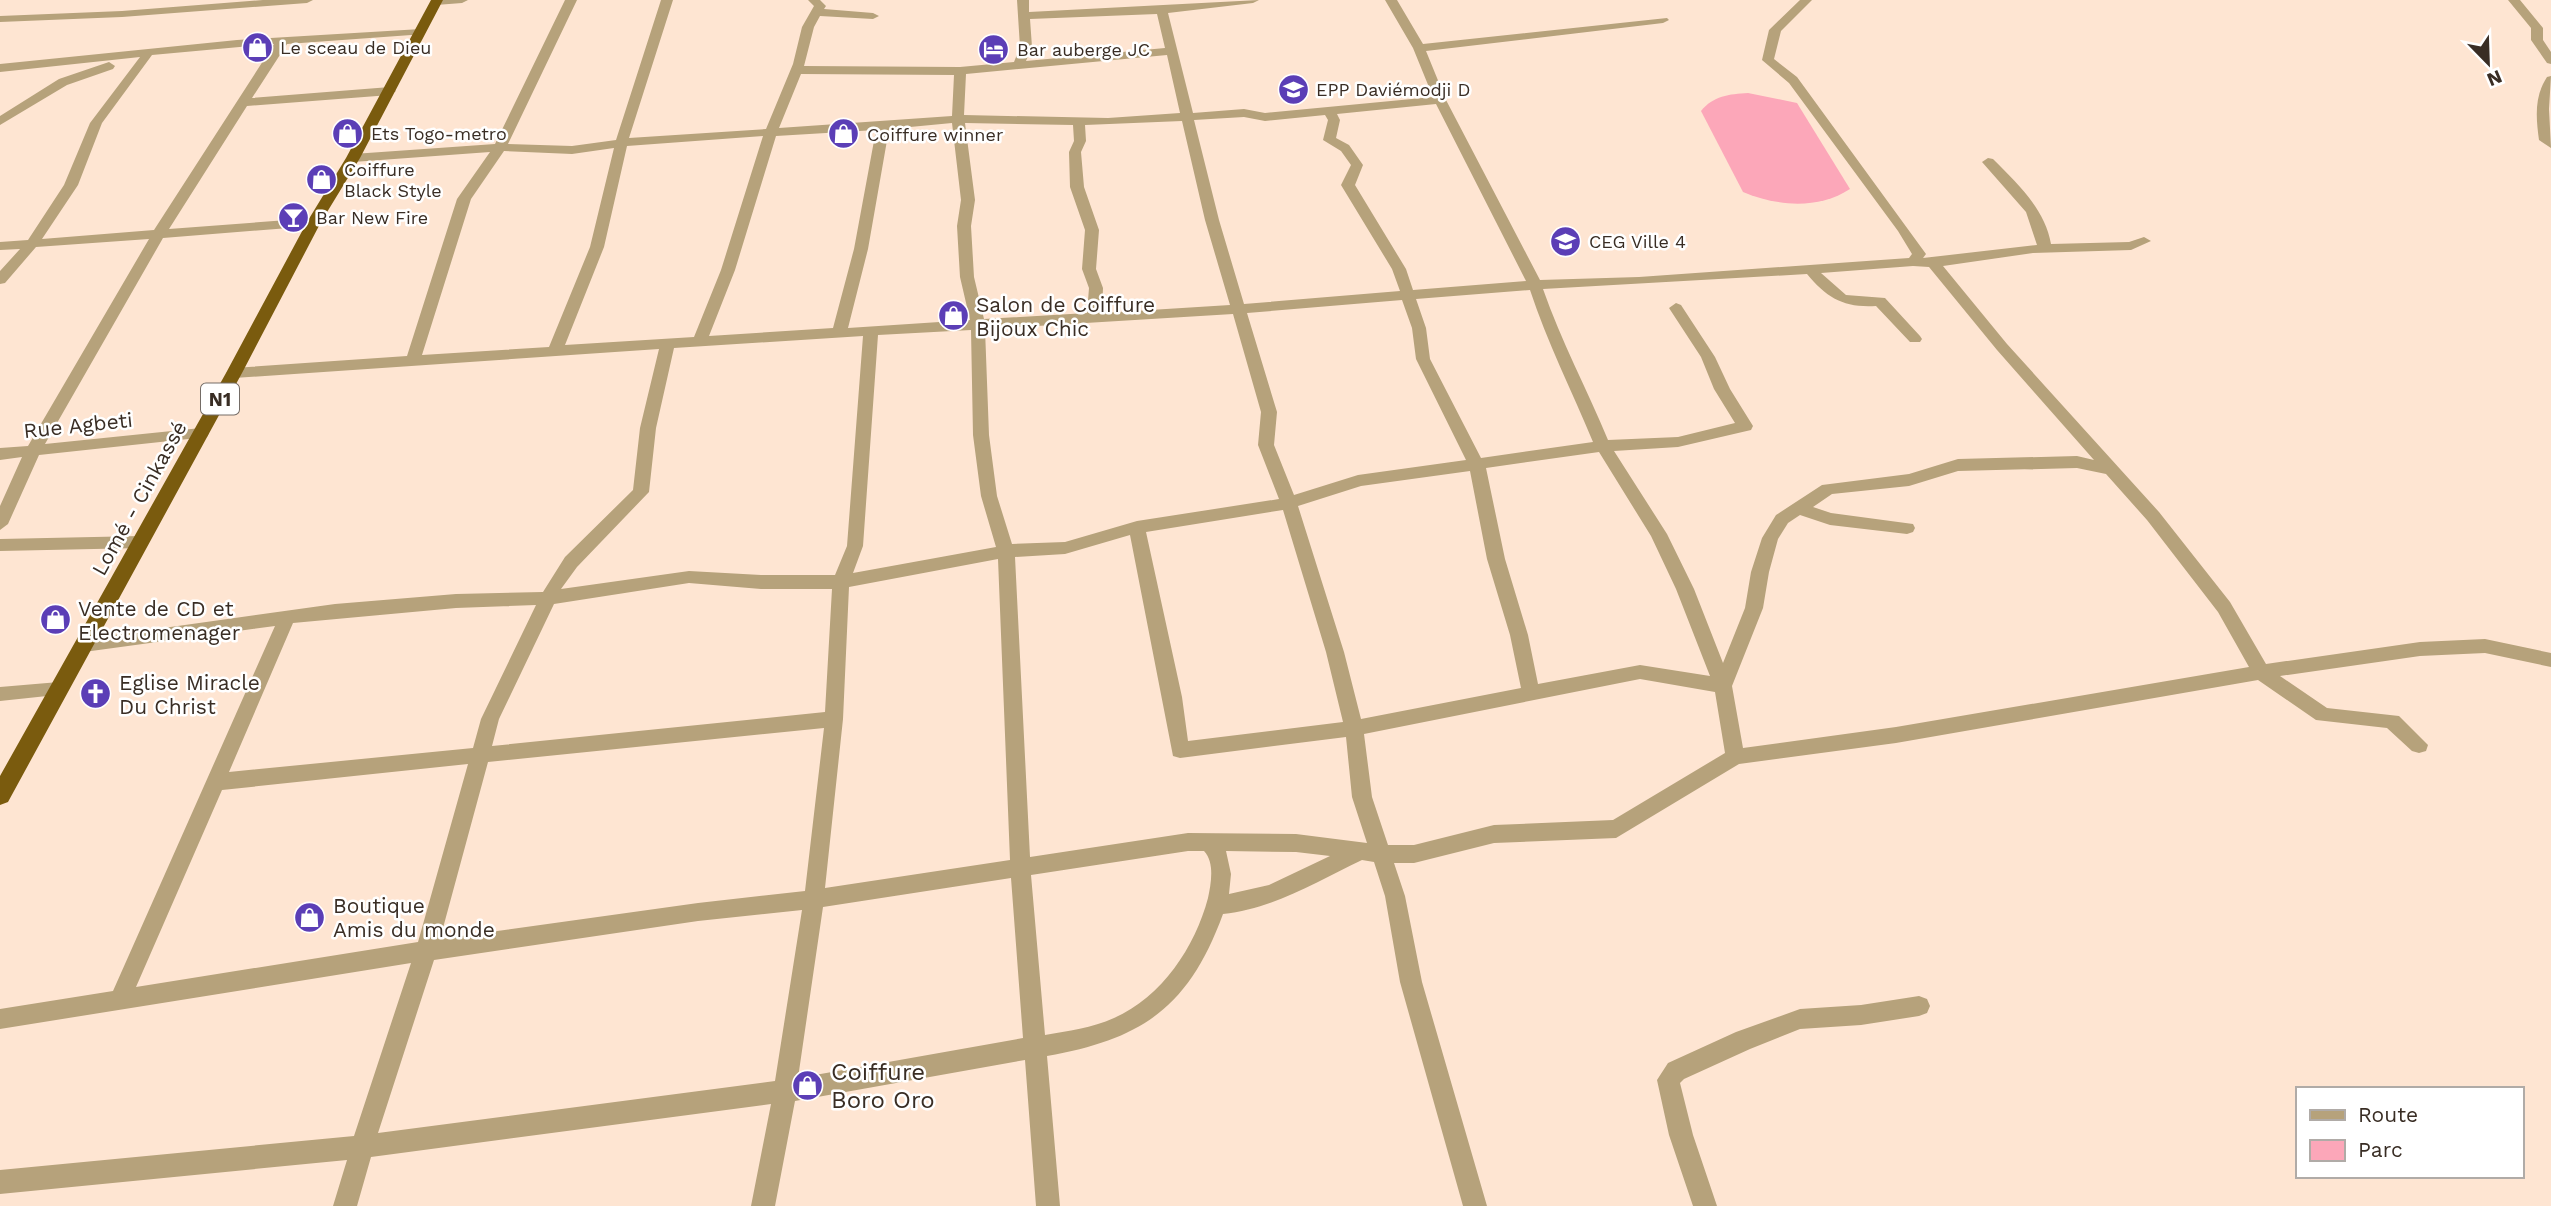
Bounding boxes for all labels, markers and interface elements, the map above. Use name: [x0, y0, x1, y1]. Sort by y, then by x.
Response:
north arrow: [2453, 28, 2523, 98]
shop icon: Le sceau de Dieu: [240, 30, 274, 64]
hotel icon: Bar auberge JC: [977, 32, 1011, 66]
place label: Le sceau de Dieu: [280, 37, 431, 58]
place label: Bar auberge JC: [1017, 39, 1150, 60]
text: N: [2483, 65, 2505, 92]
school or university icon: EPP Daviémodji D: [1276, 72, 1310, 106]
place label: EPP Daviémodji D: [1316, 79, 1471, 100]
shop icon: Ets Togo-metro: [331, 116, 365, 150]
shop icon: Coiffure winner: [827, 117, 861, 151]
place label: Ets Togo-metro: [371, 123, 507, 144]
place label: Coiffure winner: [867, 124, 1003, 145]
place label: Coiffure Black Style: [344, 159, 442, 201]
shop icon: Coiffure Black Style: [304, 162, 338, 196]
bar icon: Bar New Fire: [276, 200, 310, 234]
place label: Bar New Fire: [316, 207, 428, 228]
school or university icon: CEG Ville 4: [1549, 224, 1583, 258]
place label: CEG Ville 4: [1589, 231, 1686, 252]
place label: Salon de Coiffure Bijoux Chic: [976, 292, 1155, 341]
shop icon: Salon de Coiffure Bijoux Chic: [936, 299, 970, 333]
road number: N1: [201, 384, 239, 414]
street label: Rue Agbeti: [22, 407, 134, 443]
street label: Lomé - Cinkassé: [86, 416, 192, 580]
place label: Vente de CD et Electromenager: [78, 596, 241, 645]
shop icon: Vente de CD et Electromenager: [38, 603, 72, 637]
place label: Eglise Miracle Du Christ: [119, 670, 260, 719]
church icon: Eglise Miracle Du Christ: [79, 677, 113, 711]
place label: Boutique Amis du monde: [333, 893, 495, 942]
shop icon: Boutique Amis du monde: [293, 900, 327, 934]
place label: Coiffure Boro Oro: [831, 1058, 935, 1114]
shop icon: Coiffure Boro Oro: [791, 1069, 825, 1103]
legend: [2296, 1087, 2523, 1178]
text: Route: [2358, 1102, 2418, 1127]
text: Parc: [2358, 1137, 2403, 1162]

